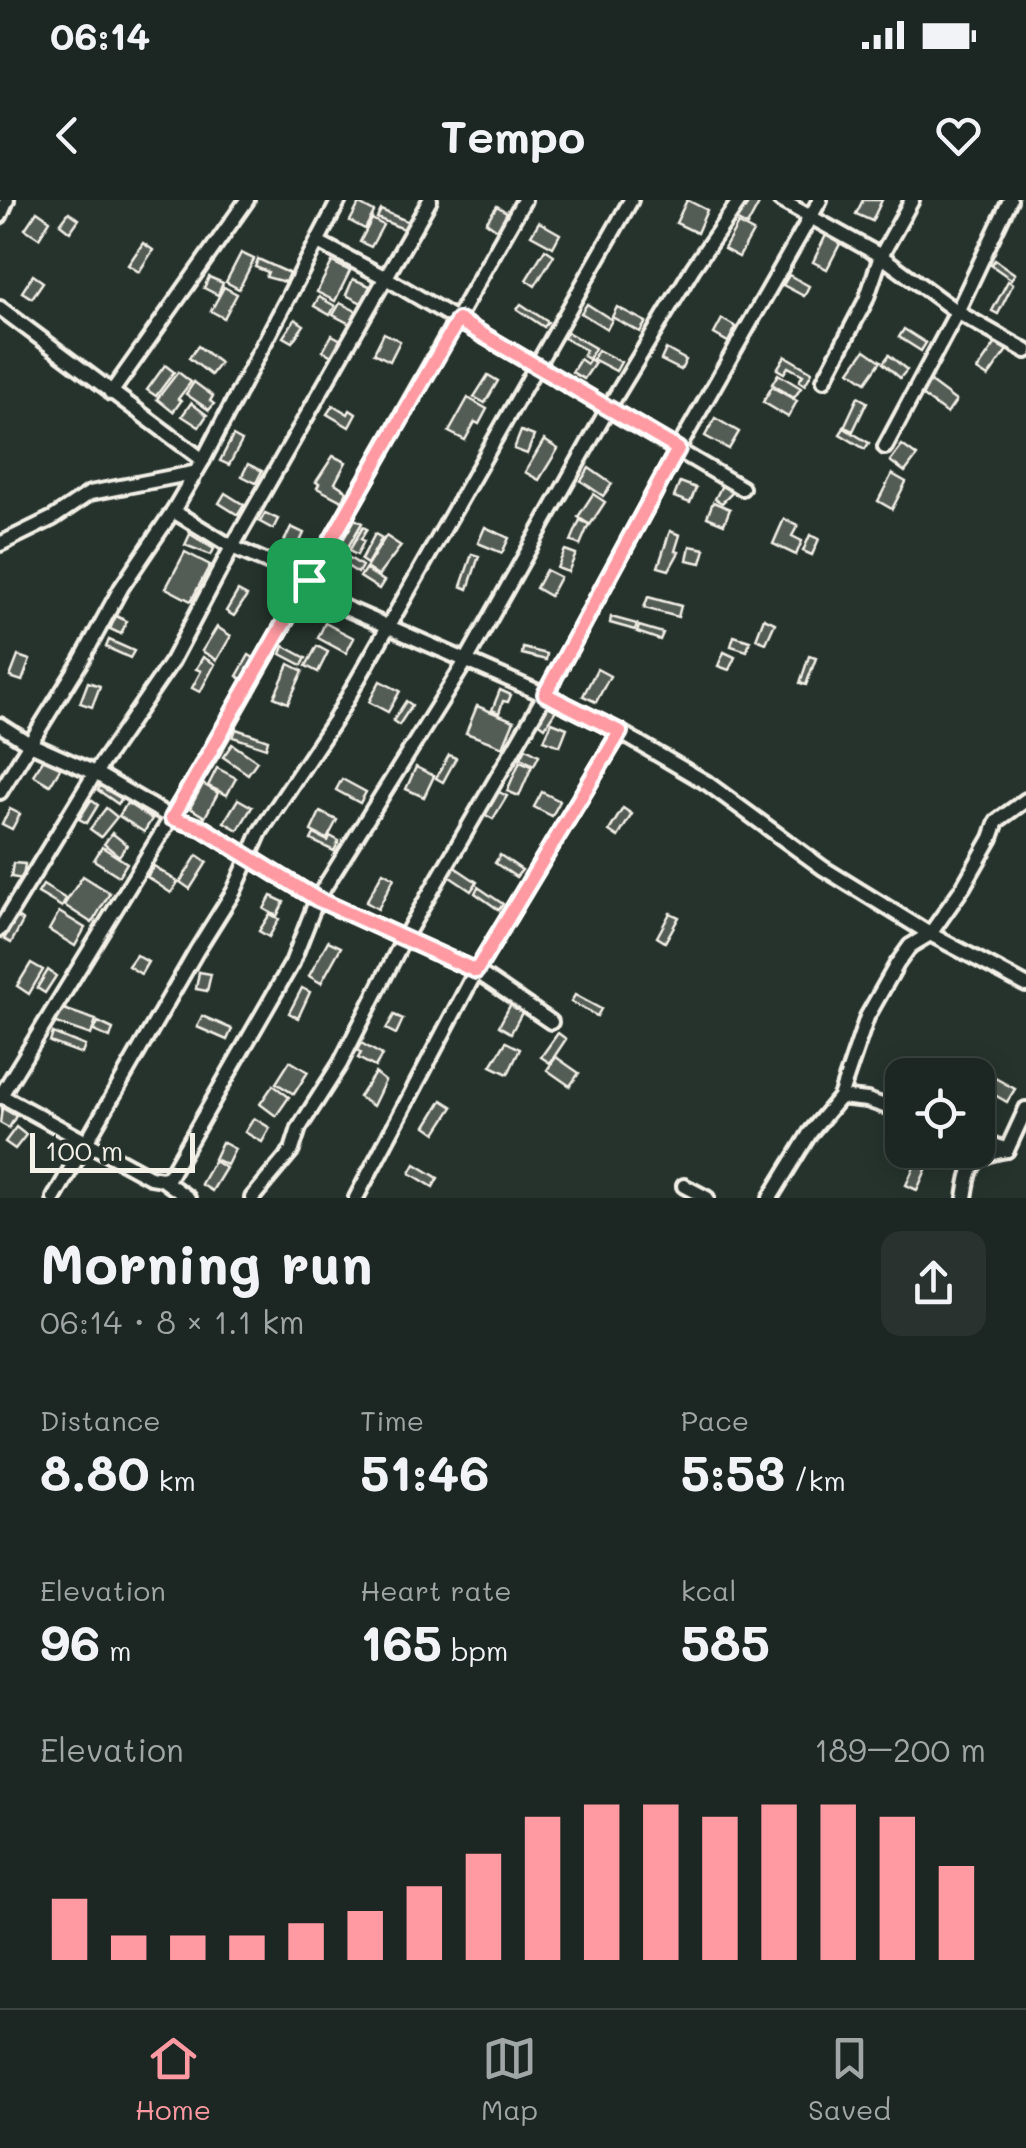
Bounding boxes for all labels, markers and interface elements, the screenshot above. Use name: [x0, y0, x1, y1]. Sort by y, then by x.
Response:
text: 06:14: [50, 10, 150, 60]
text: Tempo: [441, 106, 585, 164]
icon: back: [40, 108, 95, 163]
icon: heart: [931, 108, 986, 163]
pin: [267, 538, 352, 623]
icon: arrive: [282, 553, 337, 608]
map controls: [885, 1058, 995, 1168]
button: locate: [885, 1058, 995, 1168]
scale bar: [30, 1128, 195, 1173]
text: 100 m: [45, 1132, 123, 1168]
text: Morning run: [40, 1226, 373, 1298]
button: share: [881, 1231, 986, 1336]
text: 06:14 · 8 × 1.1 km: [40, 1300, 304, 1342]
text: Distance: [40, 1402, 161, 1438]
text: Time: [360, 1402, 424, 1438]
text: Pace: [681, 1402, 749, 1438]
text: 8.80: [40, 1438, 150, 1504]
text: 51:46: [360, 1438, 489, 1504]
text: 5:53: [681, 1438, 785, 1504]
text: km: [150, 1462, 196, 1498]
text: /km: [785, 1462, 846, 1498]
text: Elevation: [40, 1572, 166, 1608]
text: Heart rate: [360, 1572, 512, 1608]
text: kcal: [681, 1572, 736, 1608]
text: 96: [40, 1608, 100, 1674]
text: 165: [360, 1608, 442, 1674]
text: 585: [681, 1608, 770, 1674]
text: m: [100, 1632, 132, 1668]
text: bpm: [442, 1632, 508, 1668]
text: Elevation: [40, 1728, 184, 1770]
text: 189–200 m: [814, 1728, 986, 1770]
tab: Home: [135, 2031, 211, 2127]
tab: Map: [481, 2031, 538, 2127]
tab: Saved: [808, 2031, 891, 2127]

